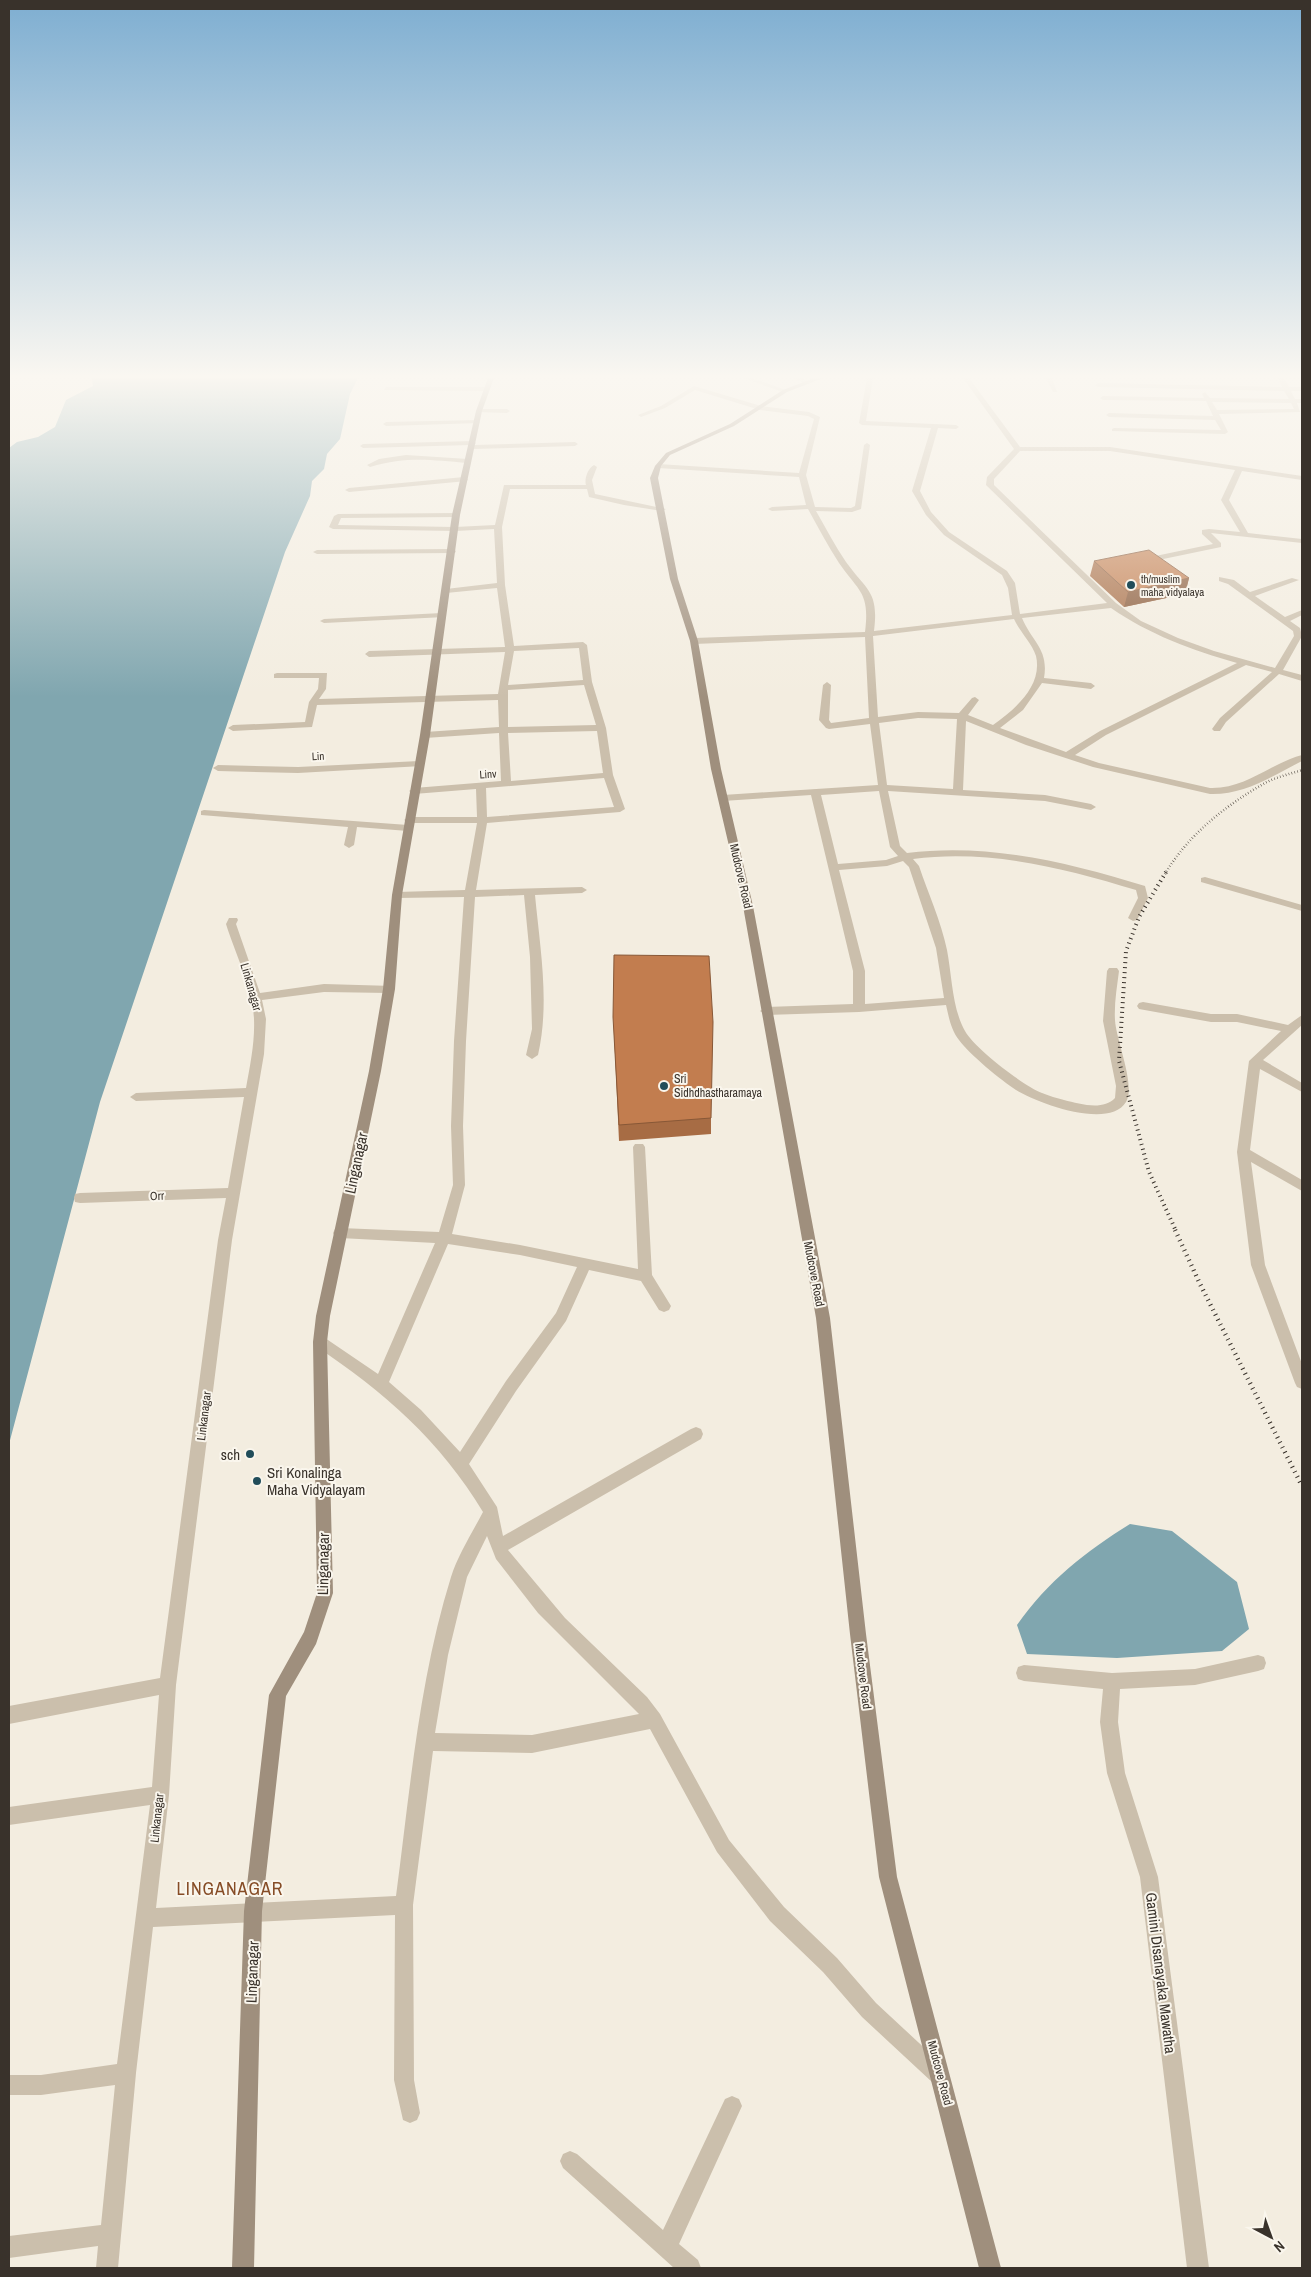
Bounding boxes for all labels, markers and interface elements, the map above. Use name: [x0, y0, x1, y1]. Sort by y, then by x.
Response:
place label: th/muslim maha vidyalaya: [1141, 572, 1204, 599]
marker: th/muslim maha vidyalaya: [1125, 579, 1137, 591]
street label: Lin: [311, 749, 325, 763]
street label: Linv: [479, 766, 497, 782]
street label: Mudcove Road: [726, 842, 756, 910]
street label: Linkanagar: [237, 961, 266, 1014]
place label: Sri Sidhdhastharamaya: [674, 1071, 763, 1101]
marker: Sri Sidhdhastharamaya: [658, 1080, 670, 1092]
street label: Linganagar: [339, 1130, 373, 1196]
street label: Orr: [150, 1188, 165, 1204]
street label: Mudcove Road: [800, 1240, 828, 1308]
street label: Linkanagar: [193, 1390, 215, 1441]
place label: sch: [221, 1444, 240, 1465]
marker: sch: [244, 1448, 256, 1460]
place label: Sri Konalinga Maha Vidyalayam: [267, 1462, 365, 1500]
marker: Sri Konalinga Maha Vidyalayam: [251, 1475, 263, 1487]
street label: Linganagar: [312, 1533, 334, 1595]
street label: Mudcove Road: [851, 1642, 875, 1710]
street label: Linkanagar: [146, 1792, 168, 1843]
district label: LINGANAGAR: [177, 1876, 283, 1901]
street label: Gamini Disanayaka Mawatha: [1141, 1891, 1181, 2055]
street label: Linganagar: [240, 1941, 264, 2003]
street label: Mudcove Road: [924, 2039, 956, 2107]
north arrow: [1246, 2212, 1296, 2262]
text: N: [1270, 2237, 1289, 2256]

